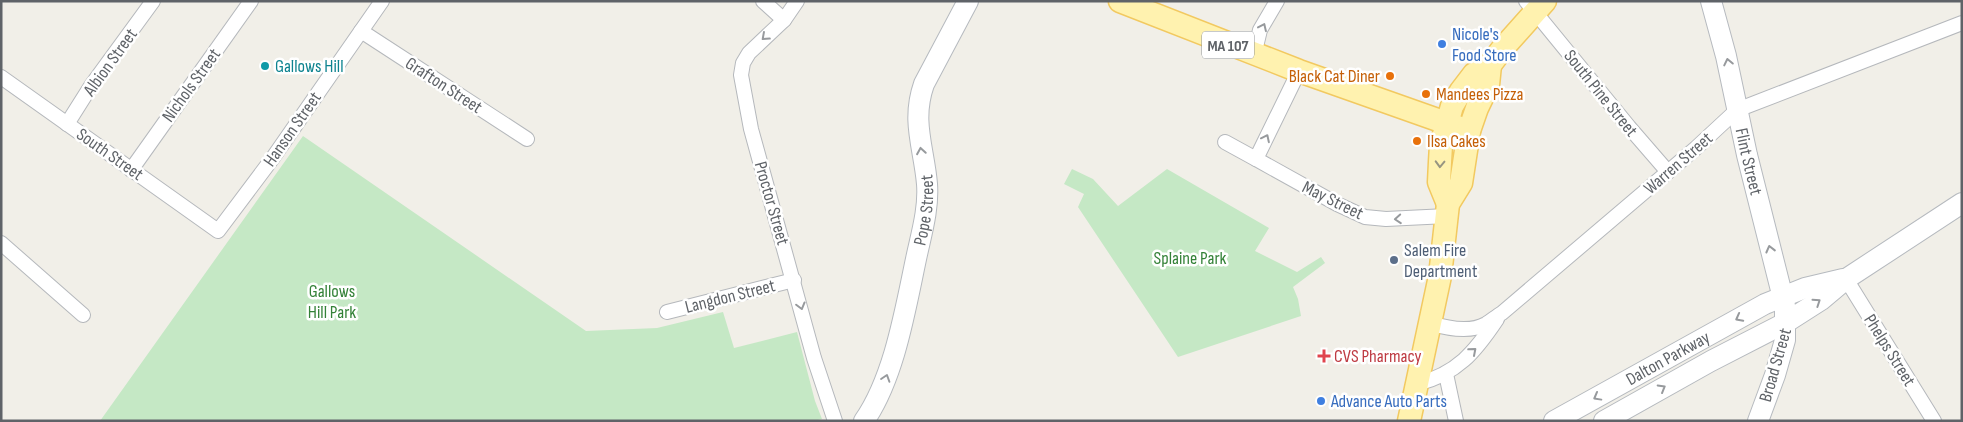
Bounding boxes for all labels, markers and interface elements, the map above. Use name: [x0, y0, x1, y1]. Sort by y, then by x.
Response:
one-way arrow: [1256, 23, 1267, 32]
street label: Albion Street: [78, 24, 142, 101]
place label: Nicole's Food Store: [1452, 24, 1517, 66]
one-way arrow: [761, 31, 770, 40]
road number: MA 107: [1202, 32, 1254, 58]
marker: Nicole's Food Store: [1436, 38, 1448, 50]
street label: Nichols Street: [158, 44, 225, 126]
street label: South Pine Street: [1559, 46, 1642, 141]
street label: Grafton Street: [401, 53, 487, 118]
place label: Gallows Hill: [275, 56, 344, 77]
one-way arrow: [1723, 58, 1733, 67]
marker: Gallows Hill: [259, 60, 271, 72]
place label: Black Cat Diner: [1289, 66, 1380, 87]
marker: Black Cat Diner: [1384, 70, 1396, 82]
place label: Mandees Pizza: [1436, 84, 1523, 105]
street label: Hanson Street: [259, 88, 326, 171]
marker: Mandees Pizza: [1420, 88, 1432, 100]
street label: South Street: [72, 124, 148, 185]
street label: Flint Street: [1731, 126, 1767, 198]
street label: Warren Street: [1640, 128, 1717, 199]
place label: Ilsa Cakes: [1427, 131, 1486, 152]
one-way arrow: [1260, 134, 1270, 143]
marker: Ilsa Cakes: [1411, 135, 1423, 147]
one-way arrow: [917, 146, 927, 155]
street label: Proctor Street: [750, 159, 794, 248]
one-way arrow: [1435, 161, 1445, 169]
street label: Pope Street: [909, 173, 938, 248]
street label: May Street: [1299, 177, 1367, 224]
one-way arrow: [1394, 213, 1402, 224]
place label: Salem Fire Department: [1404, 240, 1478, 282]
one-way arrow: [1765, 245, 1776, 254]
park label: Splaine Park: [1154, 248, 1227, 269]
marker: Salem Fire Department: [1388, 254, 1400, 266]
street label: Langdon Street: [683, 275, 778, 318]
park label: Gallows Hill Park: [308, 281, 356, 323]
one-way arrow: [1812, 299, 1821, 309]
one-way arrow: [795, 301, 806, 310]
street label: Phelps Street: [1859, 311, 1920, 390]
one-way arrow: [1735, 312, 1744, 322]
street label: Broad Street: [1755, 325, 1796, 404]
street label: Dalton Parkway: [1622, 327, 1714, 390]
place label: CVS Pharmacy: [1334, 346, 1421, 367]
one-way arrow: [1468, 348, 1477, 357]
marker: CVS Pharmacy: [1318, 350, 1330, 362]
one-way arrow: [880, 374, 890, 382]
one-way arrow: [1656, 384, 1665, 394]
place label: Advance Auto Parts: [1330, 391, 1447, 412]
one-way arrow: [1593, 391, 1602, 401]
marker: Advance Auto Parts: [1315, 395, 1327, 407]

